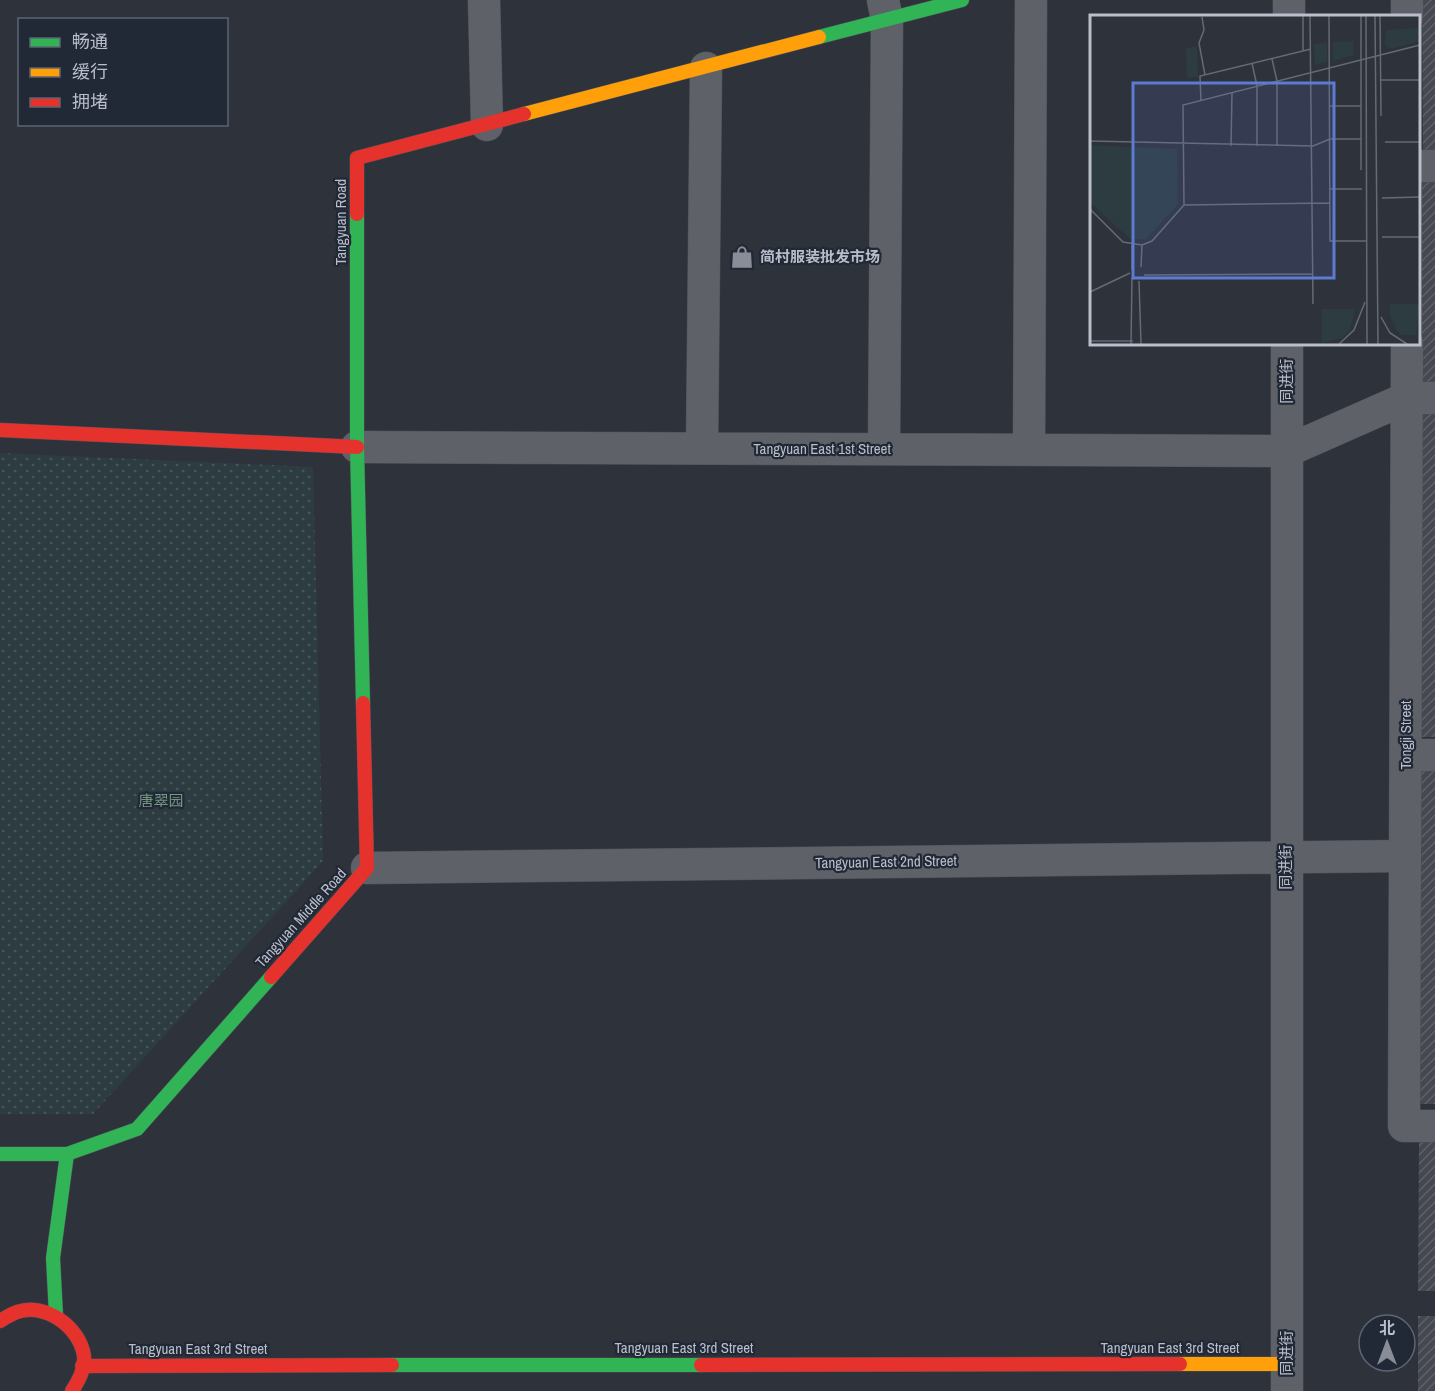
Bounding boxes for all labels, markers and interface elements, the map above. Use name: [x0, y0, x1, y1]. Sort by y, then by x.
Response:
inset map: [1090, 15, 1420, 345]
legend: [18, 18, 228, 126]
text: 畅通: [72, 29, 108, 54]
text: 缓行: [72, 59, 108, 84]
text: 拥堵: [72, 89, 108, 114]
street label: Tangyuan Road: [330, 179, 351, 265]
shop icon: 简村服装批发市场: [729, 244, 755, 270]
place label: 简村服装批发市场: [760, 246, 880, 267]
street label: 同进街: [1276, 358, 1297, 404]
street label: Tangyuan East 1st Street: [753, 438, 891, 459]
street label: Tongji Street: [1395, 700, 1416, 770]
park label: 唐翠园: [138, 790, 184, 811]
street label: 同进街: [1275, 844, 1296, 890]
street label: Tangyuan East 2nd Street: [815, 850, 958, 873]
street label: Tangyuan Middle Road: [250, 864, 351, 972]
north arrow: [1357, 1313, 1417, 1373]
text: 北: [1379, 1317, 1395, 1339]
street label: 同进街: [1276, 1330, 1297, 1376]
street label: Tangyuan East 3rd Street: [614, 1337, 754, 1358]
street label: Tangyuan East 3rd Street: [1100, 1337, 1240, 1358]
street label: Tangyuan East 3rd Street: [128, 1338, 268, 1359]

